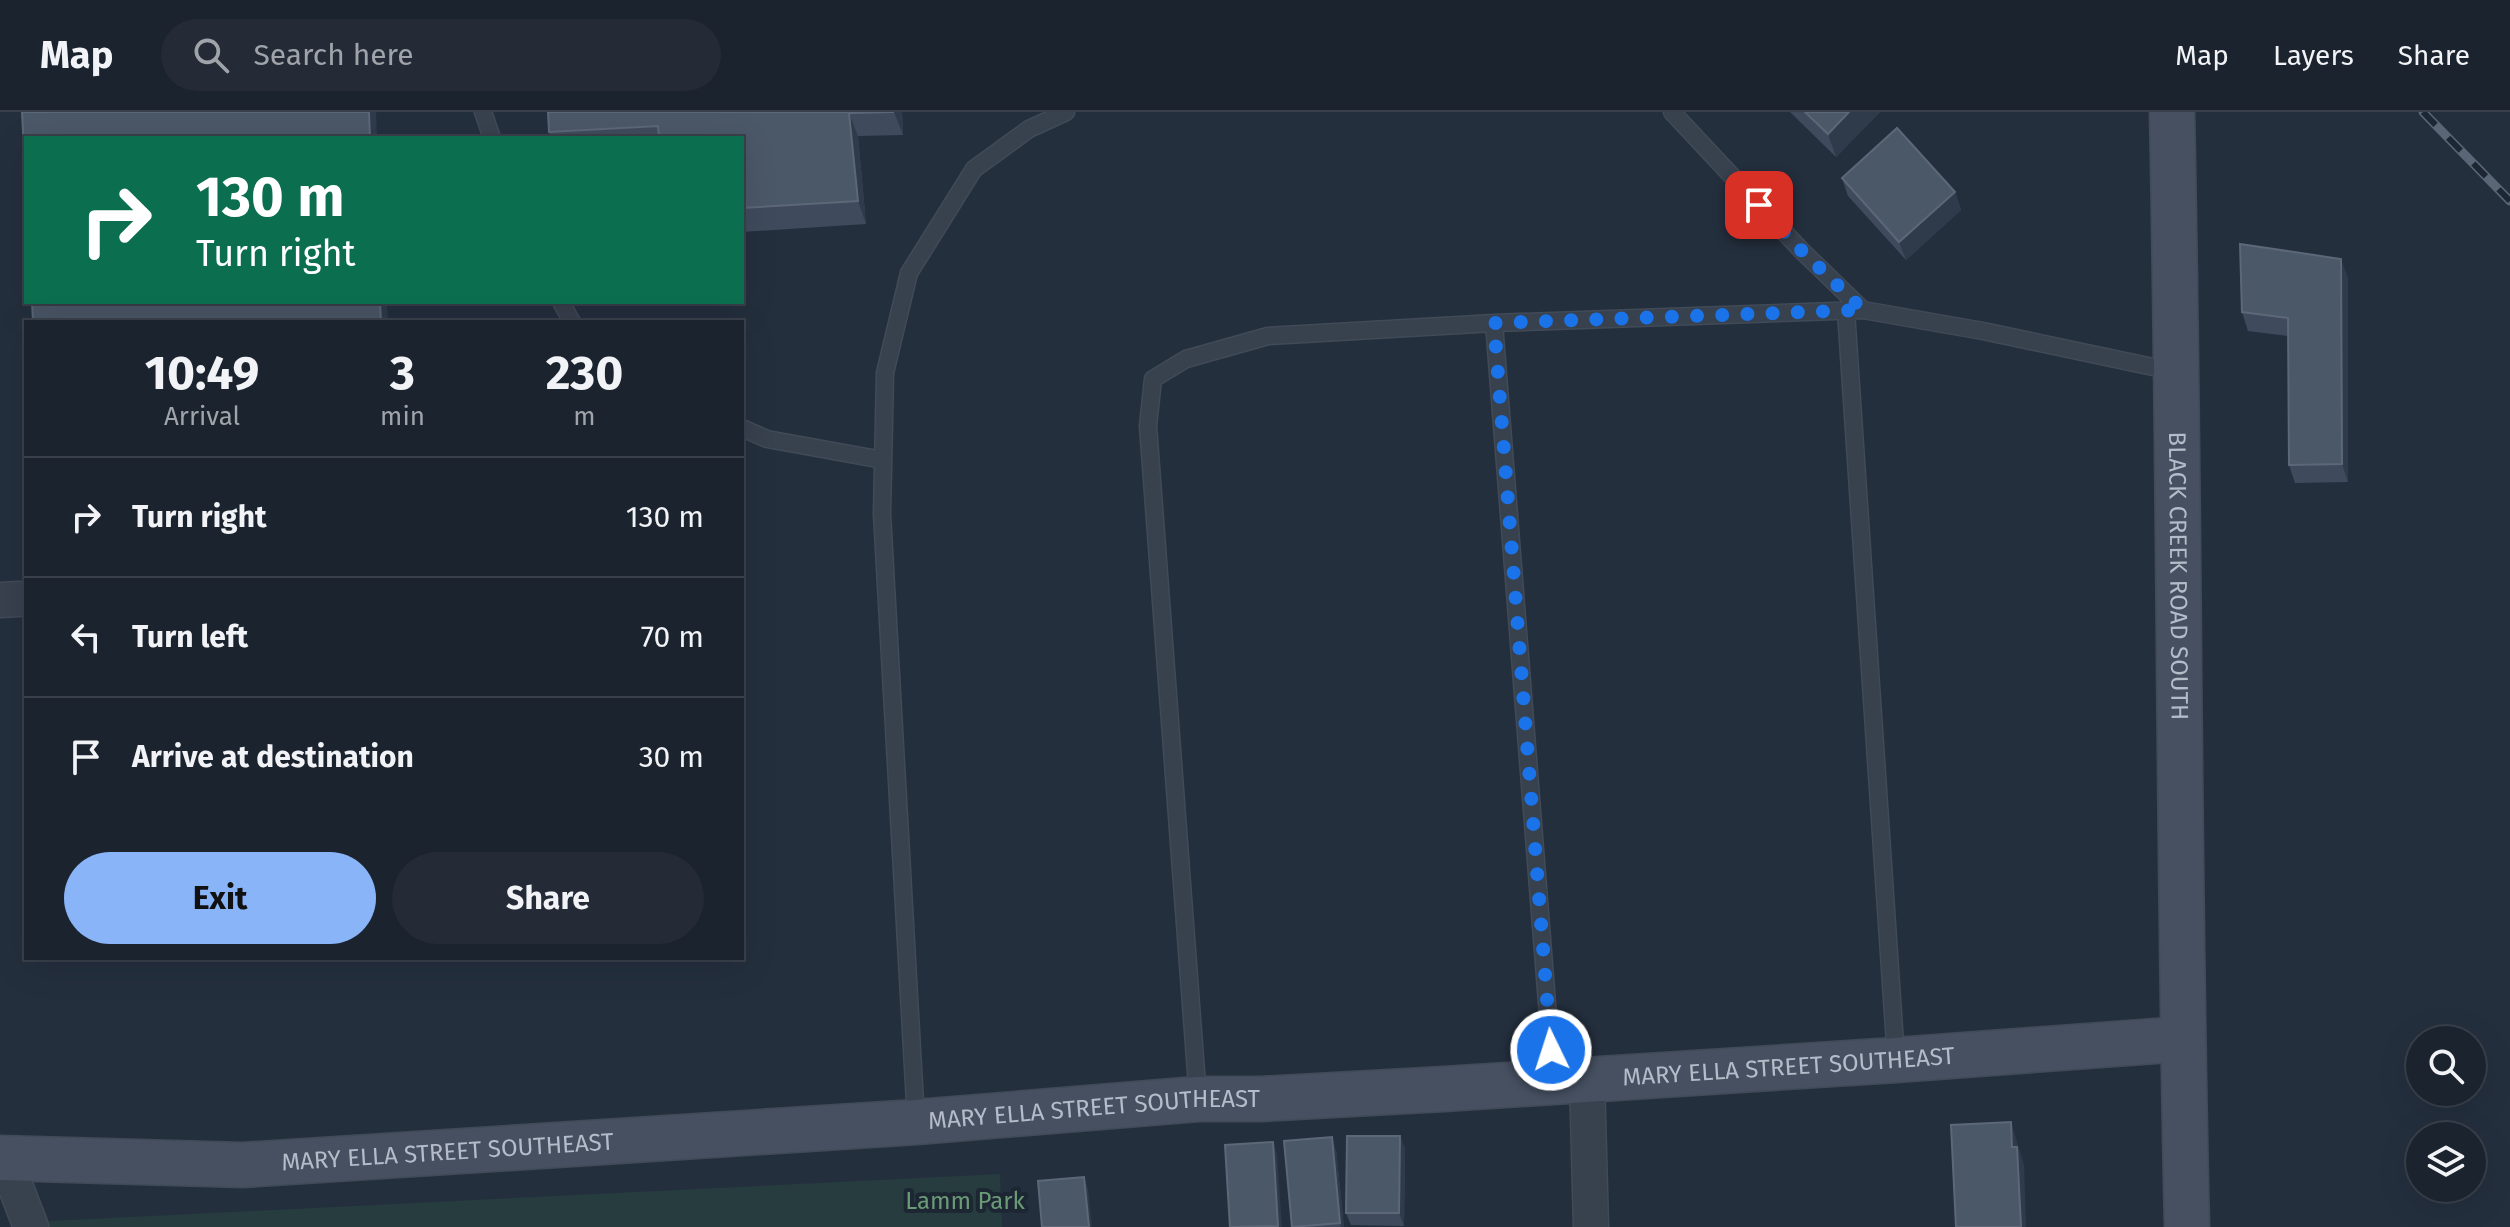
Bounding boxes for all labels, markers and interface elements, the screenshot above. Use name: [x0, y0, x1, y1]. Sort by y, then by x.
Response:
search box: [161, 19, 721, 91]
text: Map: [40, 32, 113, 78]
icon: search: [189, 33, 233, 77]
text: Search here: [253, 37, 414, 73]
text: Map: [2175, 39, 2229, 72]
text: Layers: [2273, 39, 2354, 72]
text: Share: [2398, 39, 2470, 72]
text: 130 m: [196, 164, 344, 231]
icon: right: [64, 168, 168, 272]
pin: [1725, 171, 1793, 239]
icon: arrive: [1737, 183, 1781, 227]
text: Turn right: [196, 232, 356, 276]
text: 10:49: [145, 344, 259, 402]
text: 3: [390, 344, 415, 402]
text: 230: [546, 344, 623, 402]
text: Arrival: [164, 401, 240, 432]
text: min: [380, 401, 425, 432]
text: m: [573, 401, 596, 432]
street label: BLACK CREEK ROAD SOUTH: [2163, 431, 2194, 720]
icon: right: [64, 495, 108, 539]
text: Turn right: [132, 499, 267, 535]
text: 130 m: [626, 499, 704, 535]
icon: left: [64, 615, 108, 659]
text: Turn left: [132, 619, 248, 655]
text: 70 m: [641, 619, 704, 655]
icon: arrive: [64, 735, 108, 779]
text: Arrive at destination: [132, 739, 414, 775]
text: 30 m: [639, 739, 704, 775]
button: Exit: [64, 852, 376, 944]
button: Share: [392, 852, 704, 944]
position arrow: [1509, 1008, 1593, 1092]
map controls: [2406, 1026, 2486, 1202]
button: search: [2406, 1026, 2486, 1106]
street label: MARY ELLA STREET SOUTHEAST: [1622, 1042, 1956, 1092]
street label: MARY ELLA STREET SOUTHEAST: [927, 1085, 1261, 1135]
button: layers: [2406, 1122, 2486, 1202]
street label: MARY ELLA STREET SOUTHEAST: [281, 1127, 615, 1177]
park label: Lamm Park: [905, 1187, 1025, 1215]

